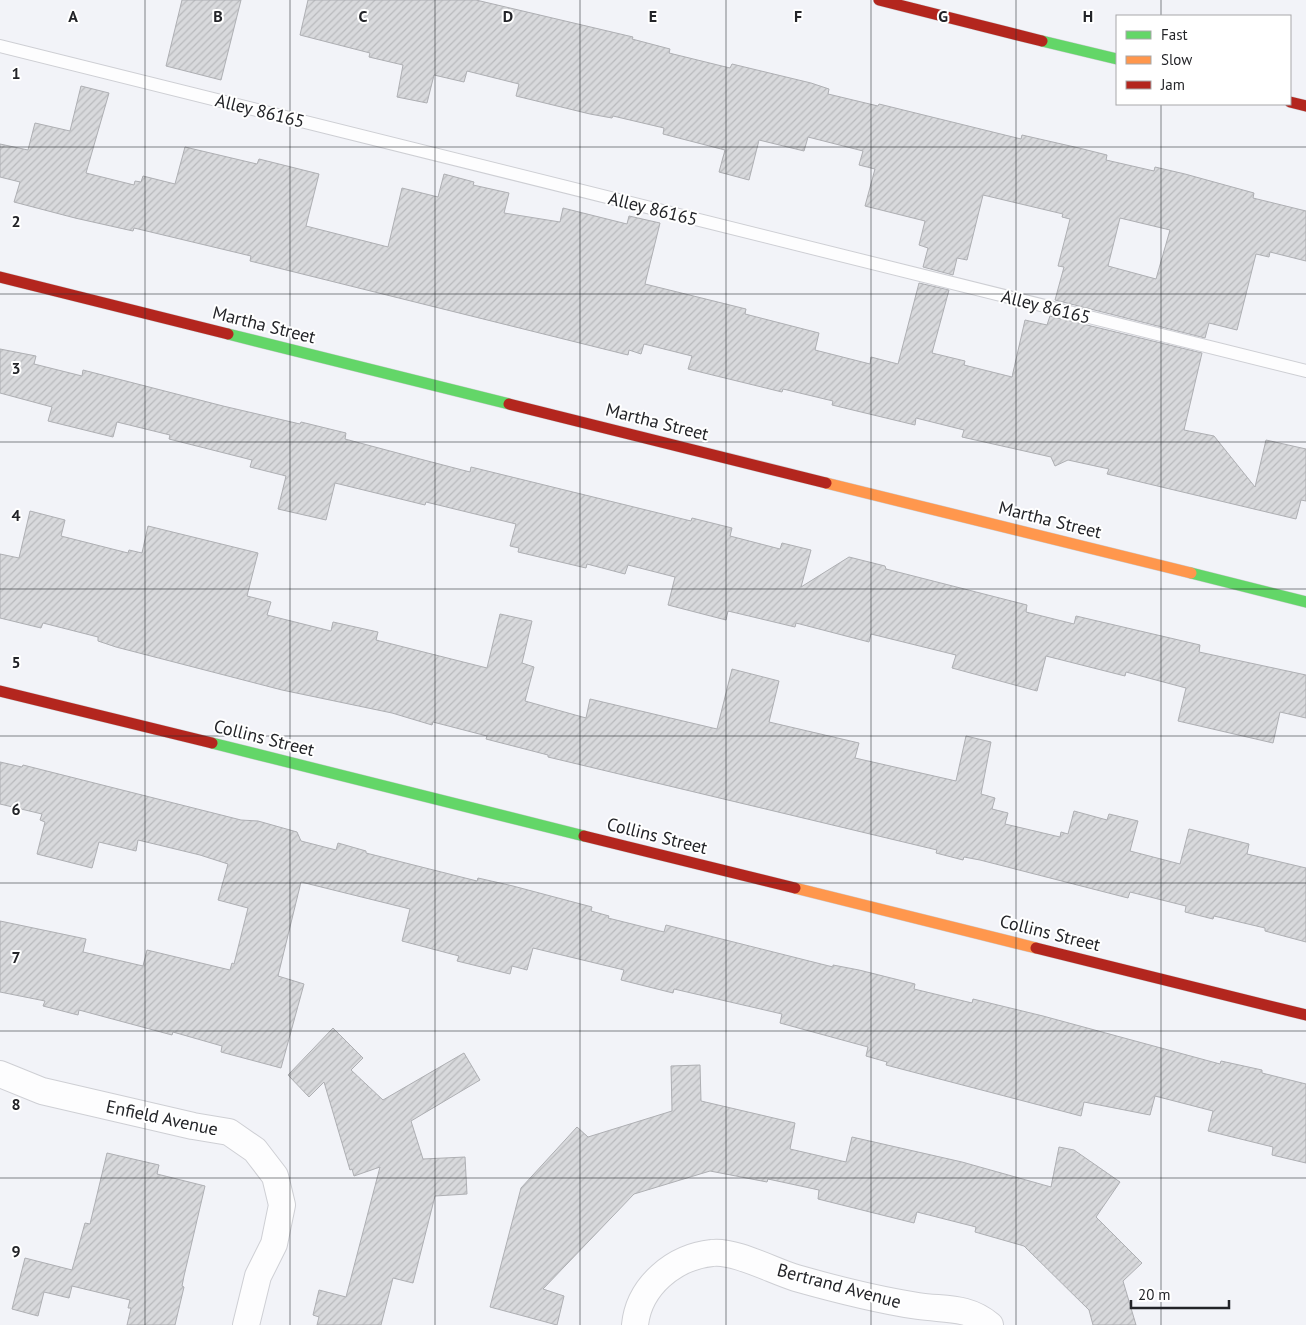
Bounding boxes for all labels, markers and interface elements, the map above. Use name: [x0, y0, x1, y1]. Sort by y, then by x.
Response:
text: A: [68, 6, 78, 26]
text: B: [213, 6, 223, 26]
text: C: [359, 6, 368, 26]
text: D: [503, 6, 513, 26]
text: E: [649, 6, 657, 26]
text: F: [794, 6, 802, 26]
text: G: [938, 6, 948, 26]
text: H: [1083, 6, 1093, 26]
legend: [1116, 15, 1291, 105]
text: Fast: [1161, 25, 1188, 44]
text: Slow: [1161, 50, 1192, 69]
text: 1: [11, 63, 21, 83]
text: Jam: [1160, 75, 1185, 94]
street label: Alley 86165: [213, 88, 307, 133]
street label: Alley 86165: [606, 186, 700, 231]
text: 2: [11, 211, 21, 231]
street label: Alley 86165: [999, 284, 1093, 329]
street label: Martha Street: [210, 301, 318, 348]
text: 3: [11, 358, 21, 378]
street label: Martha Street: [603, 398, 711, 445]
street label: Martha Street: [996, 496, 1104, 543]
text: 4: [11, 505, 21, 525]
text: 5: [11, 652, 21, 672]
street label: Collins Street: [211, 714, 317, 761]
text: 6: [11, 799, 21, 819]
street label: Collins Street: [604, 812, 710, 859]
street label: Collins Street: [997, 909, 1103, 956]
text: 7: [11, 947, 21, 967]
text: 8: [11, 1094, 21, 1114]
street label: Enfield Avenue: [104, 1094, 220, 1141]
text: 9: [11, 1241, 21, 1261]
street label: Bertrand Avenue: [775, 1258, 904, 1313]
scale bar: [1131, 1278, 1228, 1310]
text: 20 m: [1138, 1285, 1171, 1304]

